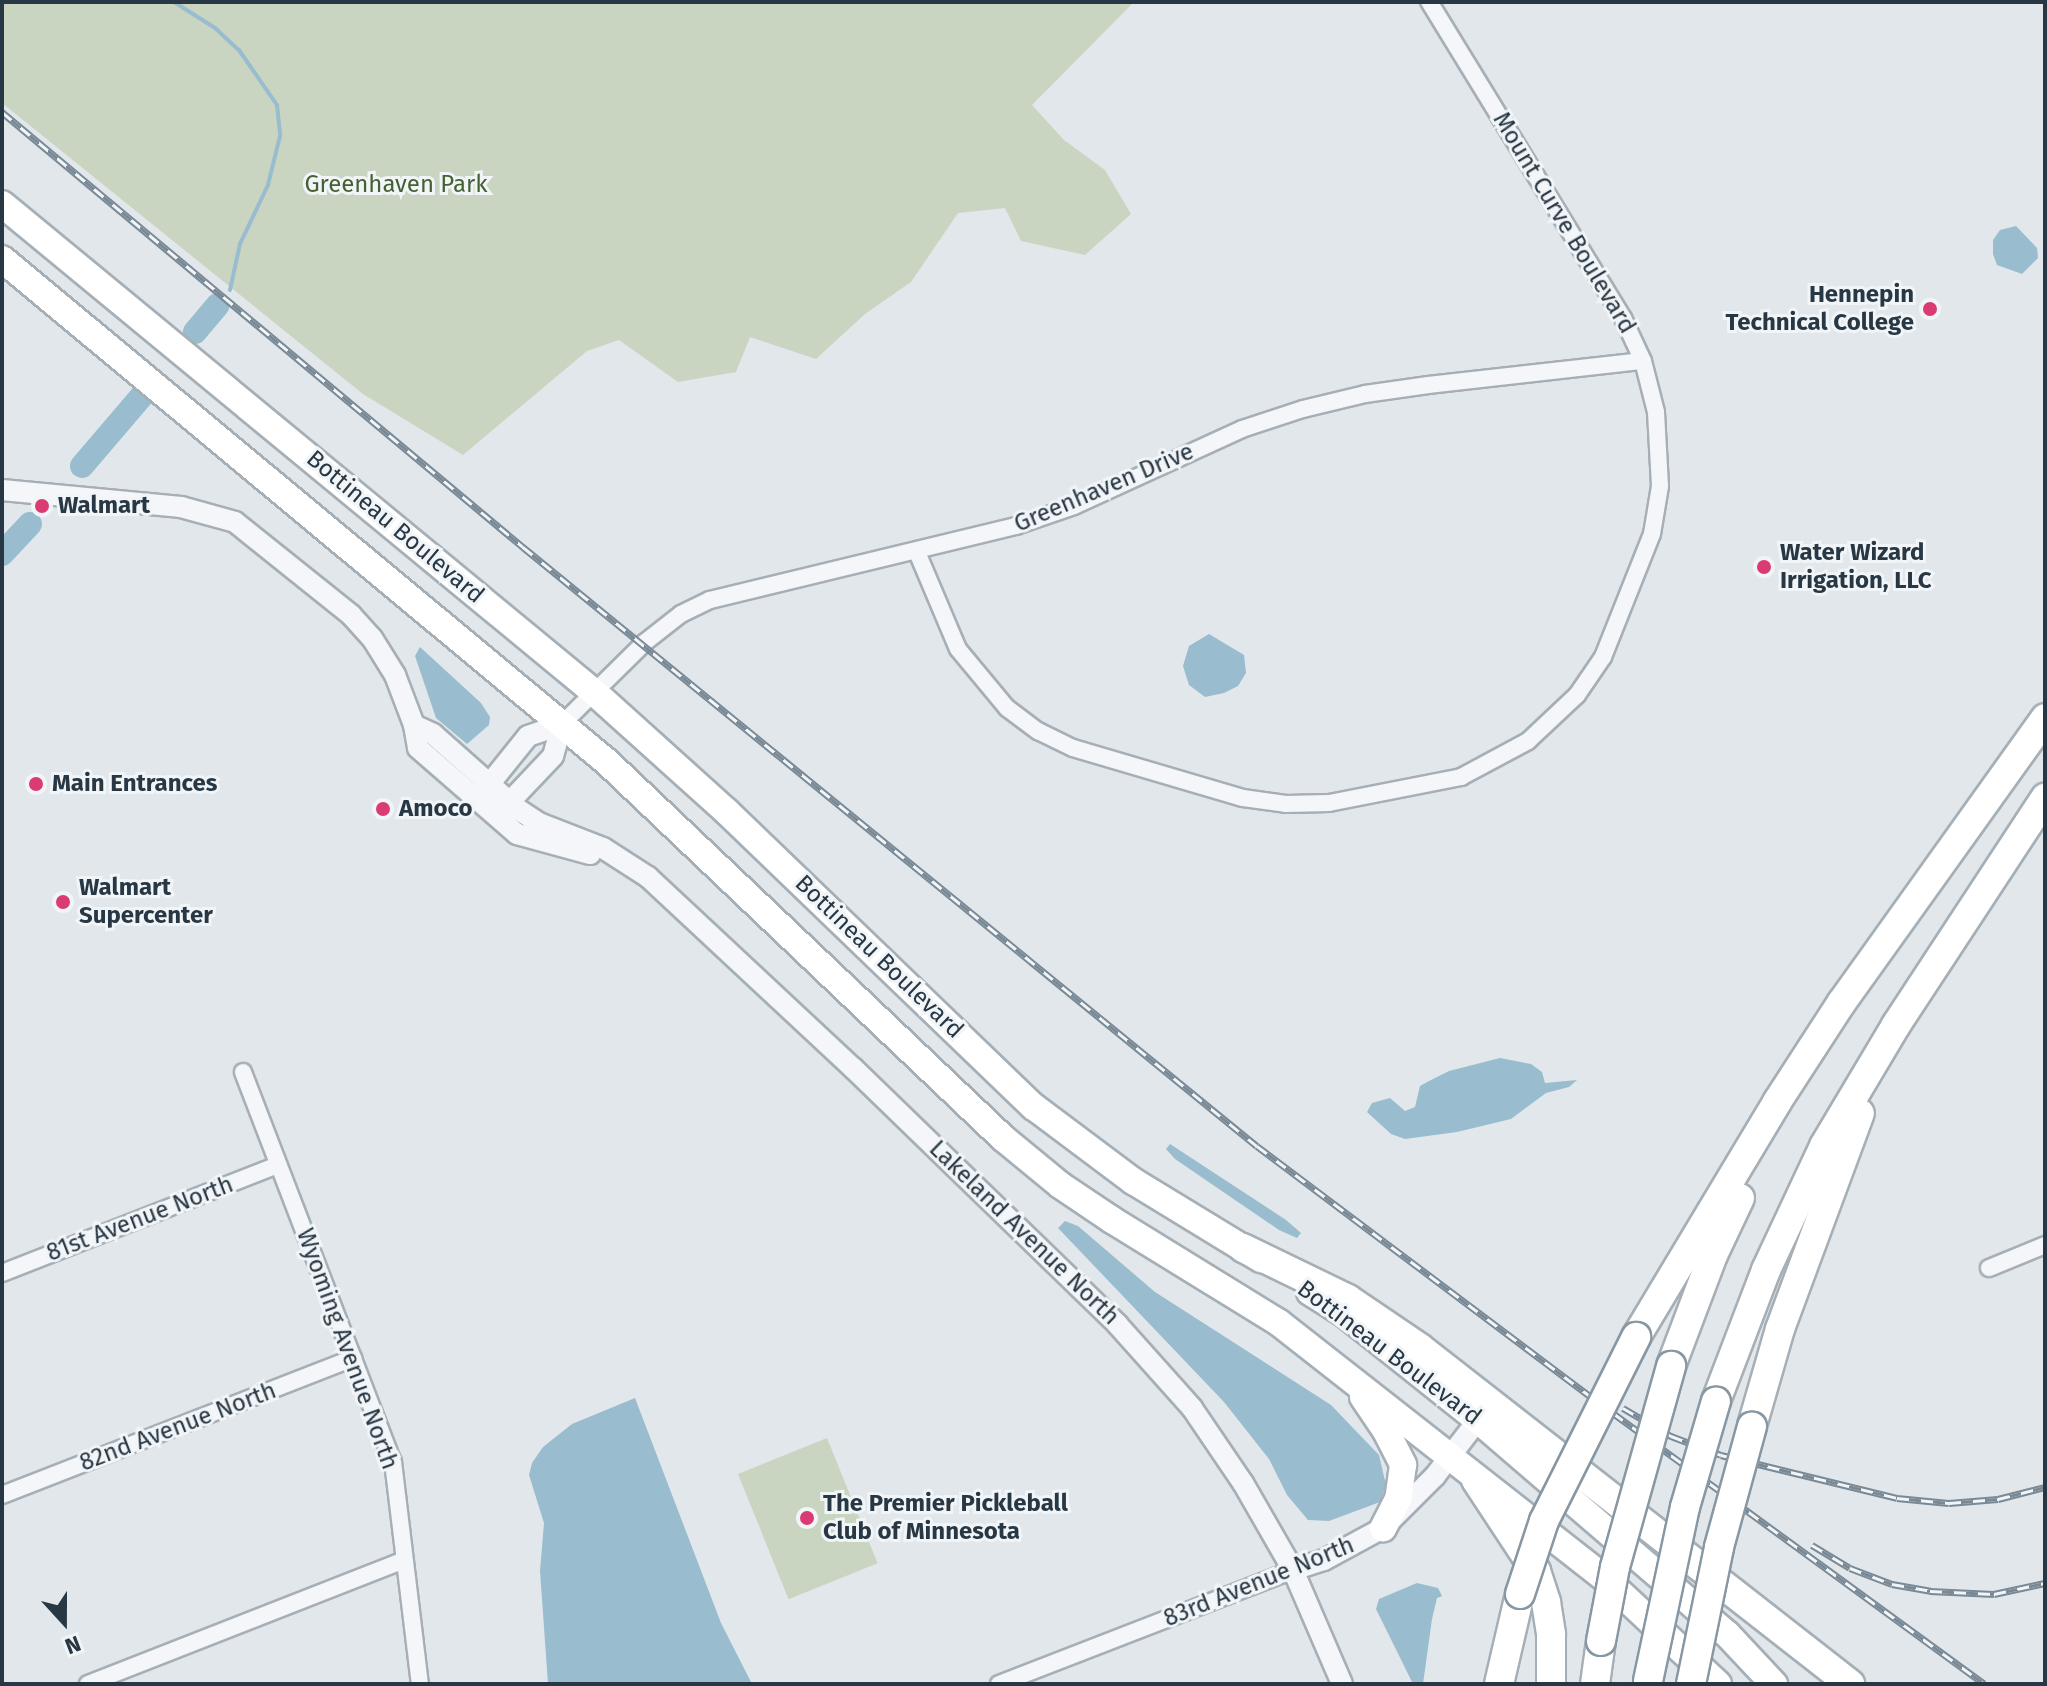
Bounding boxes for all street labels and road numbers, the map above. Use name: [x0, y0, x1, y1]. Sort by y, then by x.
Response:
street label: Mount Curve Boulevard: [1487, 107, 1641, 339]
street label: Greenhaven Drive: [1010, 437, 1198, 539]
street label: Bottineau Boulevard: [300, 444, 490, 610]
street label: Bottineau Boulevard: [789, 869, 969, 1045]
street label: Lakeland Avenue North: [923, 1135, 1125, 1331]
street label: 81st Avenue North: [43, 1170, 237, 1268]
street label: Wyoming Avenue North: [290, 1225, 404, 1473]
street label: Bottineau Boulevard: [1291, 1274, 1487, 1432]
street label: 82nd Avenue North: [76, 1376, 280, 1478]
street label: 83rd Avenue North: [1160, 1531, 1358, 1633]

